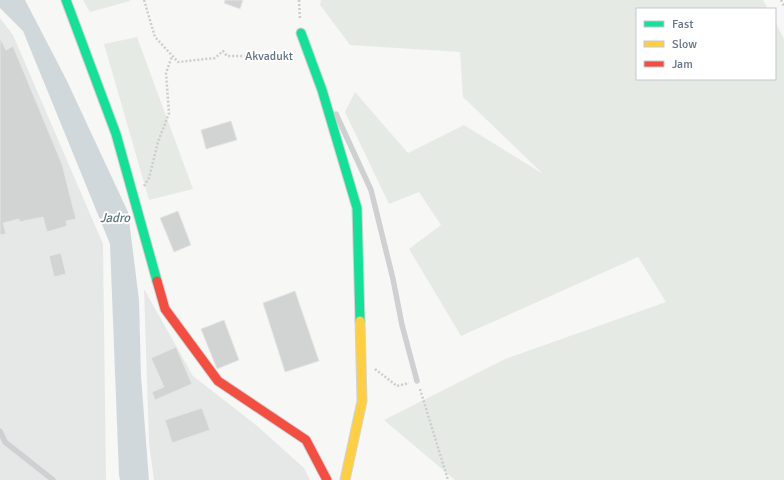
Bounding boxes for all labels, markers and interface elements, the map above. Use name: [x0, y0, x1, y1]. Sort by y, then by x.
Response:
legend: [636, 8, 776, 80]
text: Fast: [672, 17, 693, 32]
text: Slow: [672, 37, 697, 52]
street label: Akvadukt: [245, 49, 293, 64]
text: Jam: [672, 57, 693, 72]
water label: Jadro: [100, 210, 131, 226]

